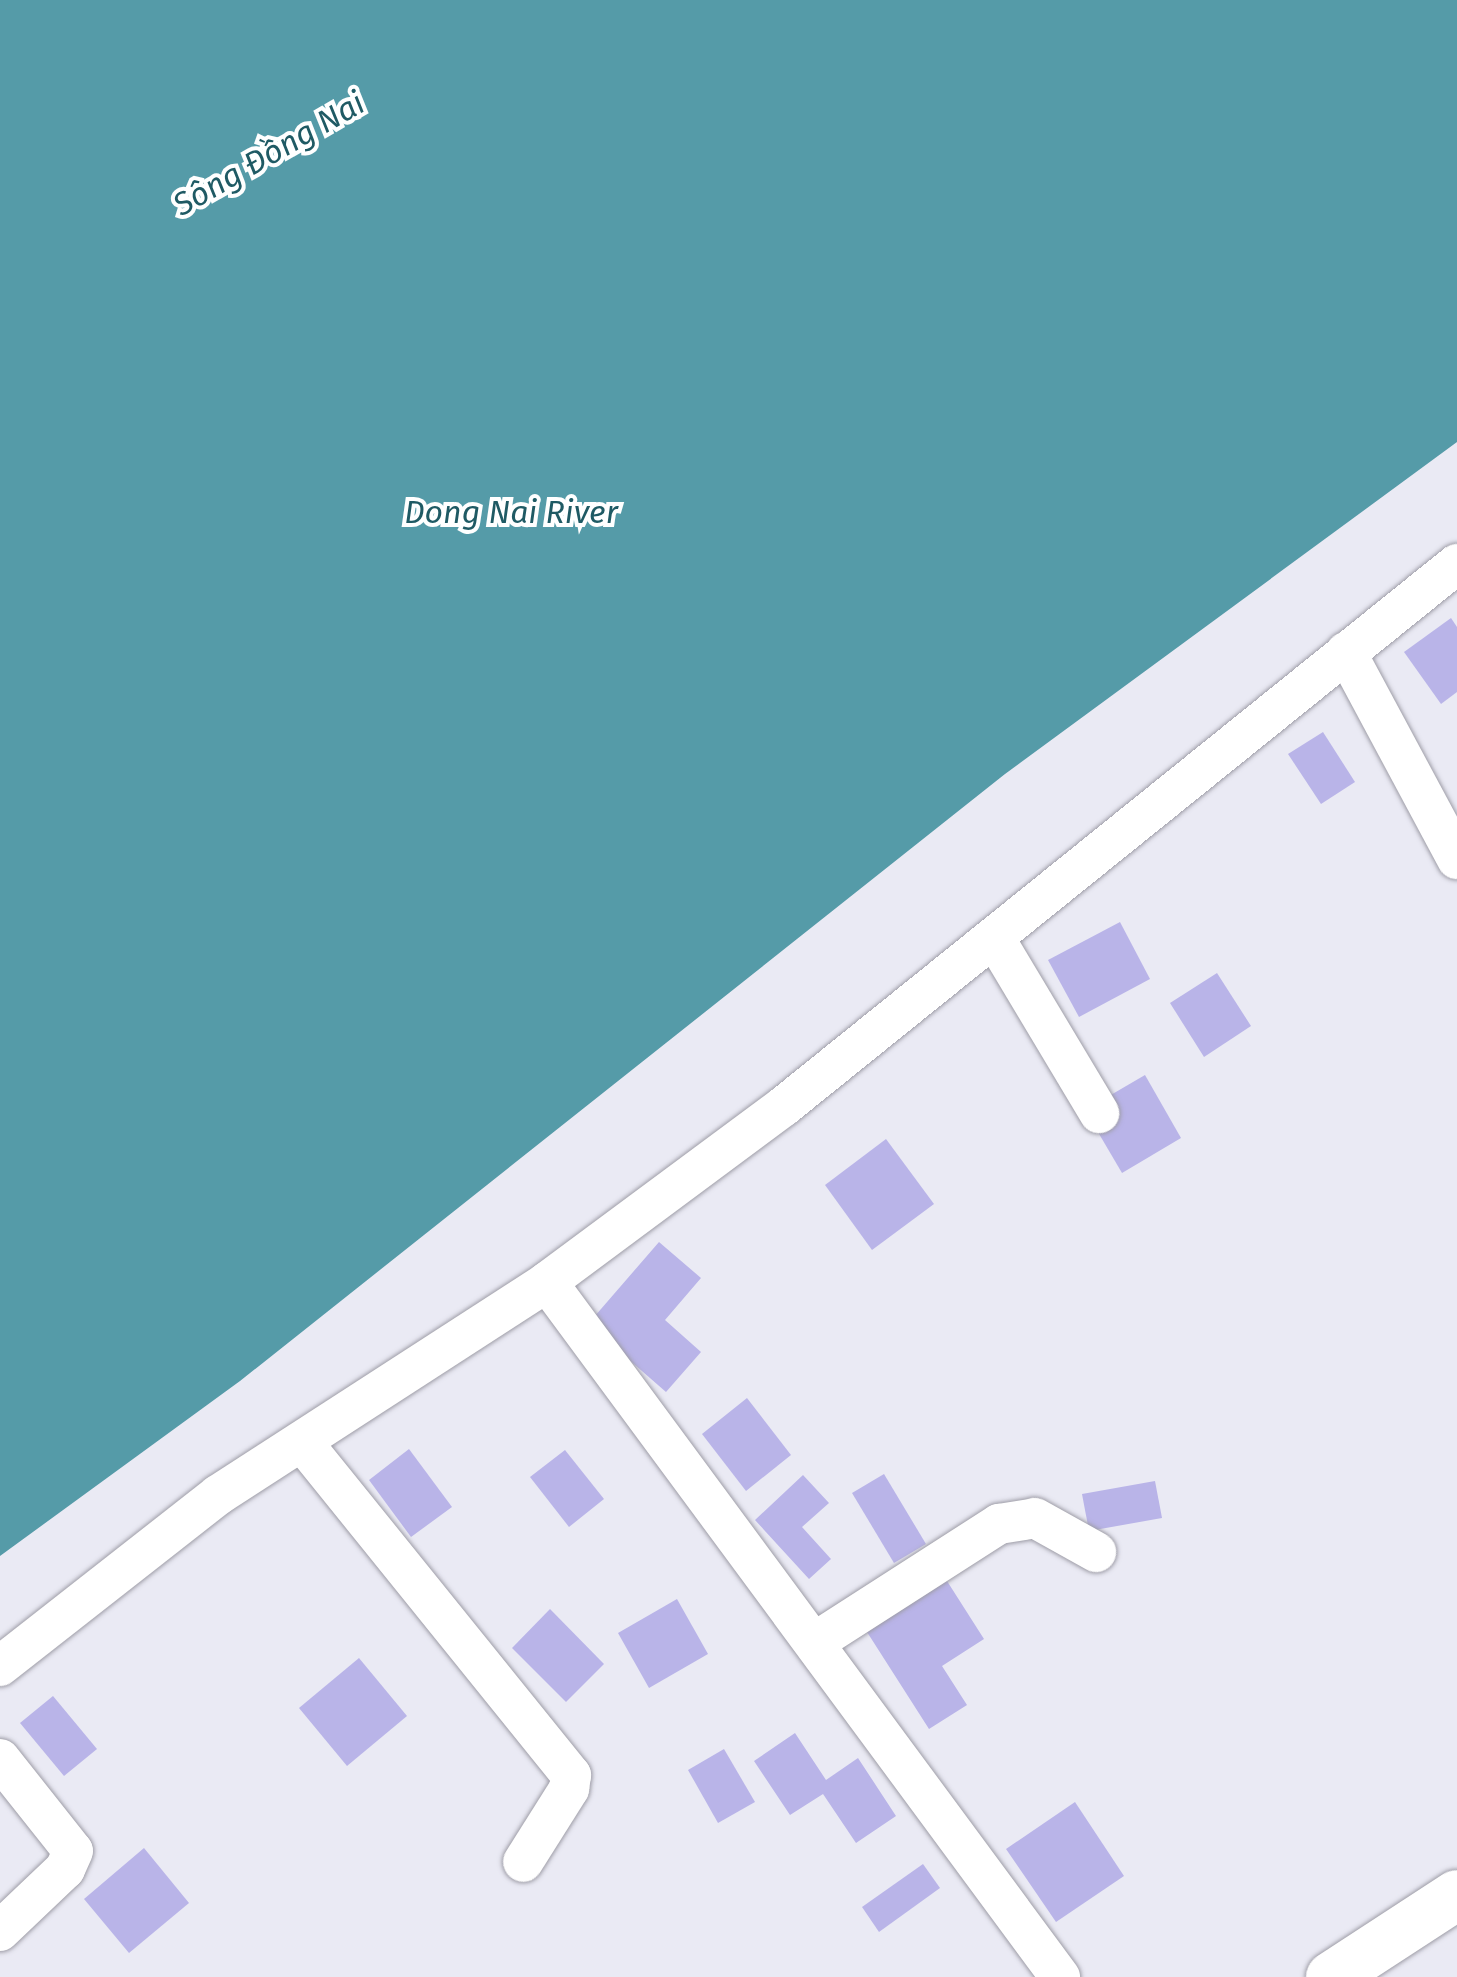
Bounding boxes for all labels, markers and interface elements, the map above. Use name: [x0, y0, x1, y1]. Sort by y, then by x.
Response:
water label: Sông Đồng Nai: [166, 84, 372, 224]
water label: Dong Nai River: [404, 493, 618, 531]

